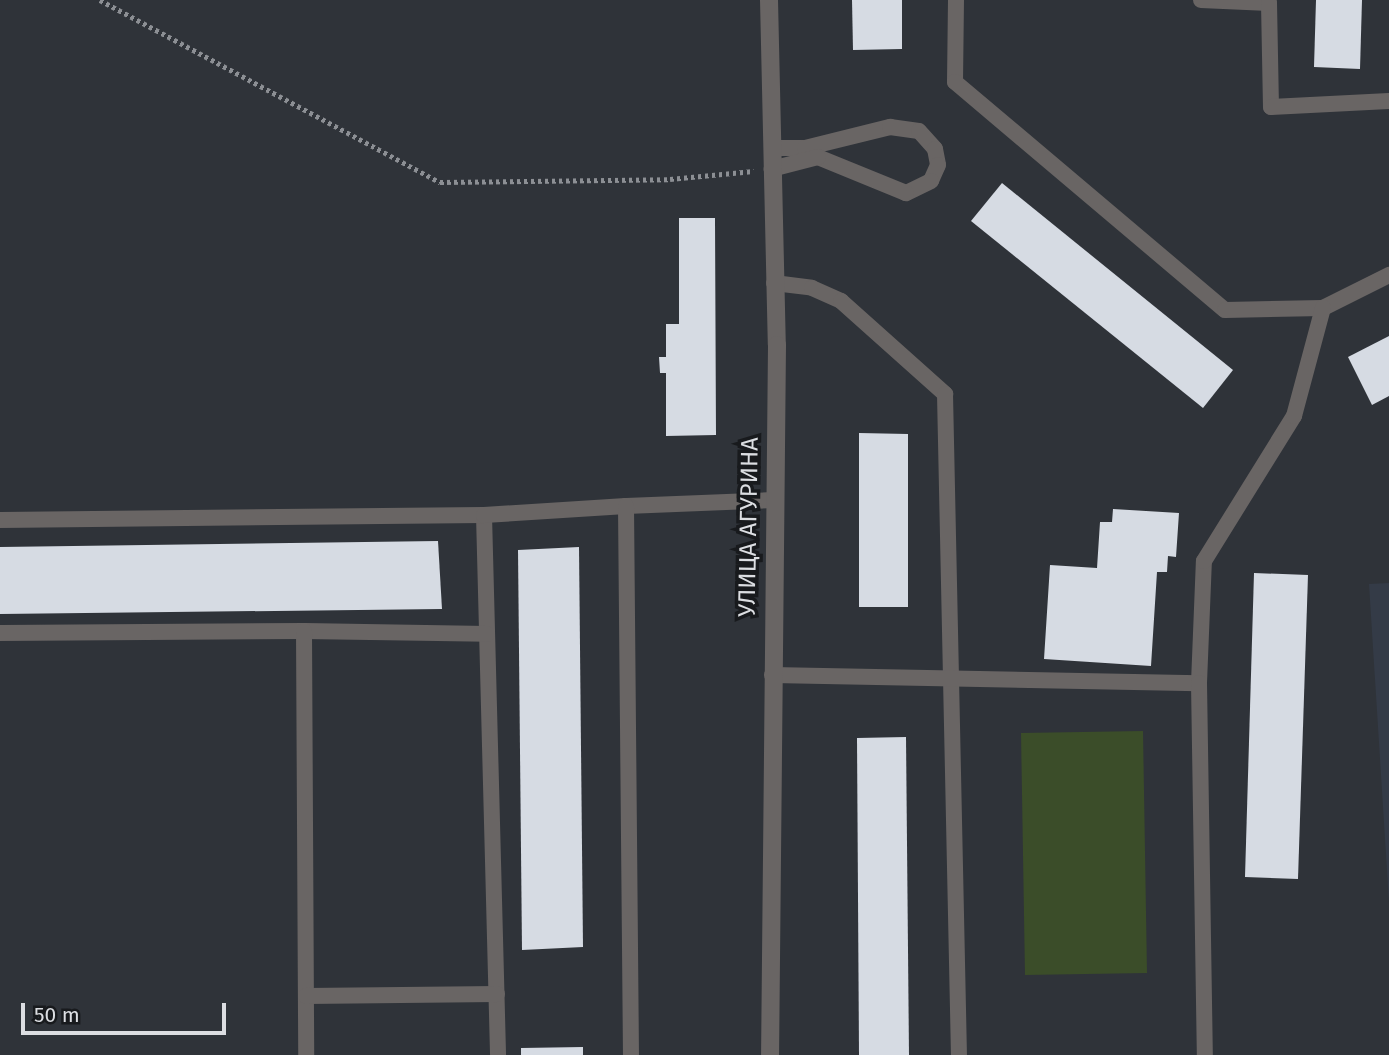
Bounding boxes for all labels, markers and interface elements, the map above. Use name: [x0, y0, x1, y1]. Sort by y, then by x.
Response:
street label: УЛИЦА АГУРИНА: [733, 437, 765, 617]
scale bar: [24, 988, 229, 1032]
text: 50 m: [34, 1002, 80, 1028]

